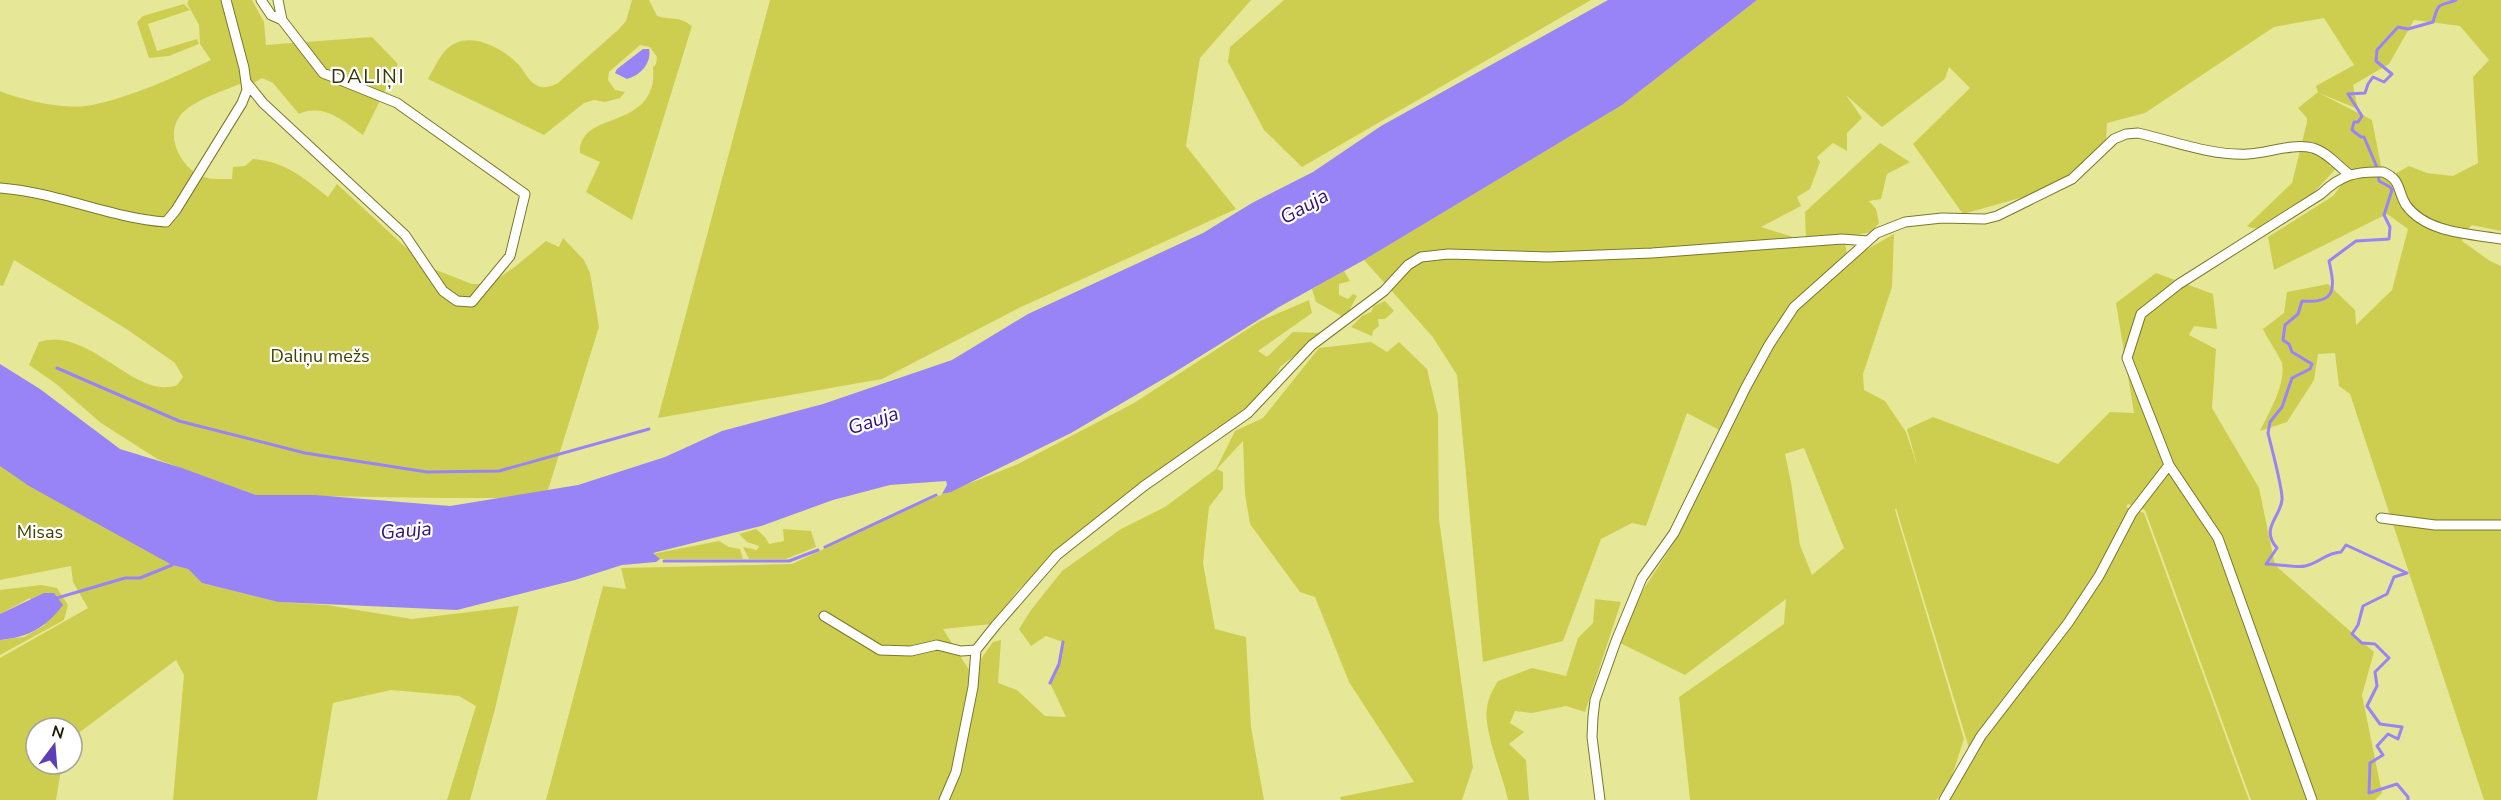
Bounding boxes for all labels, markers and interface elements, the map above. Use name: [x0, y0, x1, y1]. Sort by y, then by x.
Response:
district label: DALIŅI: [331, 63, 405, 90]
water label: Gauja: [1275, 182, 1333, 231]
park label: Daliņu mežs: [270, 344, 370, 368]
water label: Gauja: [844, 400, 902, 441]
water label: Gauja: [379, 515, 433, 546]
park label: Misas: [17, 520, 63, 544]
north arrow: [24, 716, 84, 776]
text: N: [49, 720, 67, 745]

